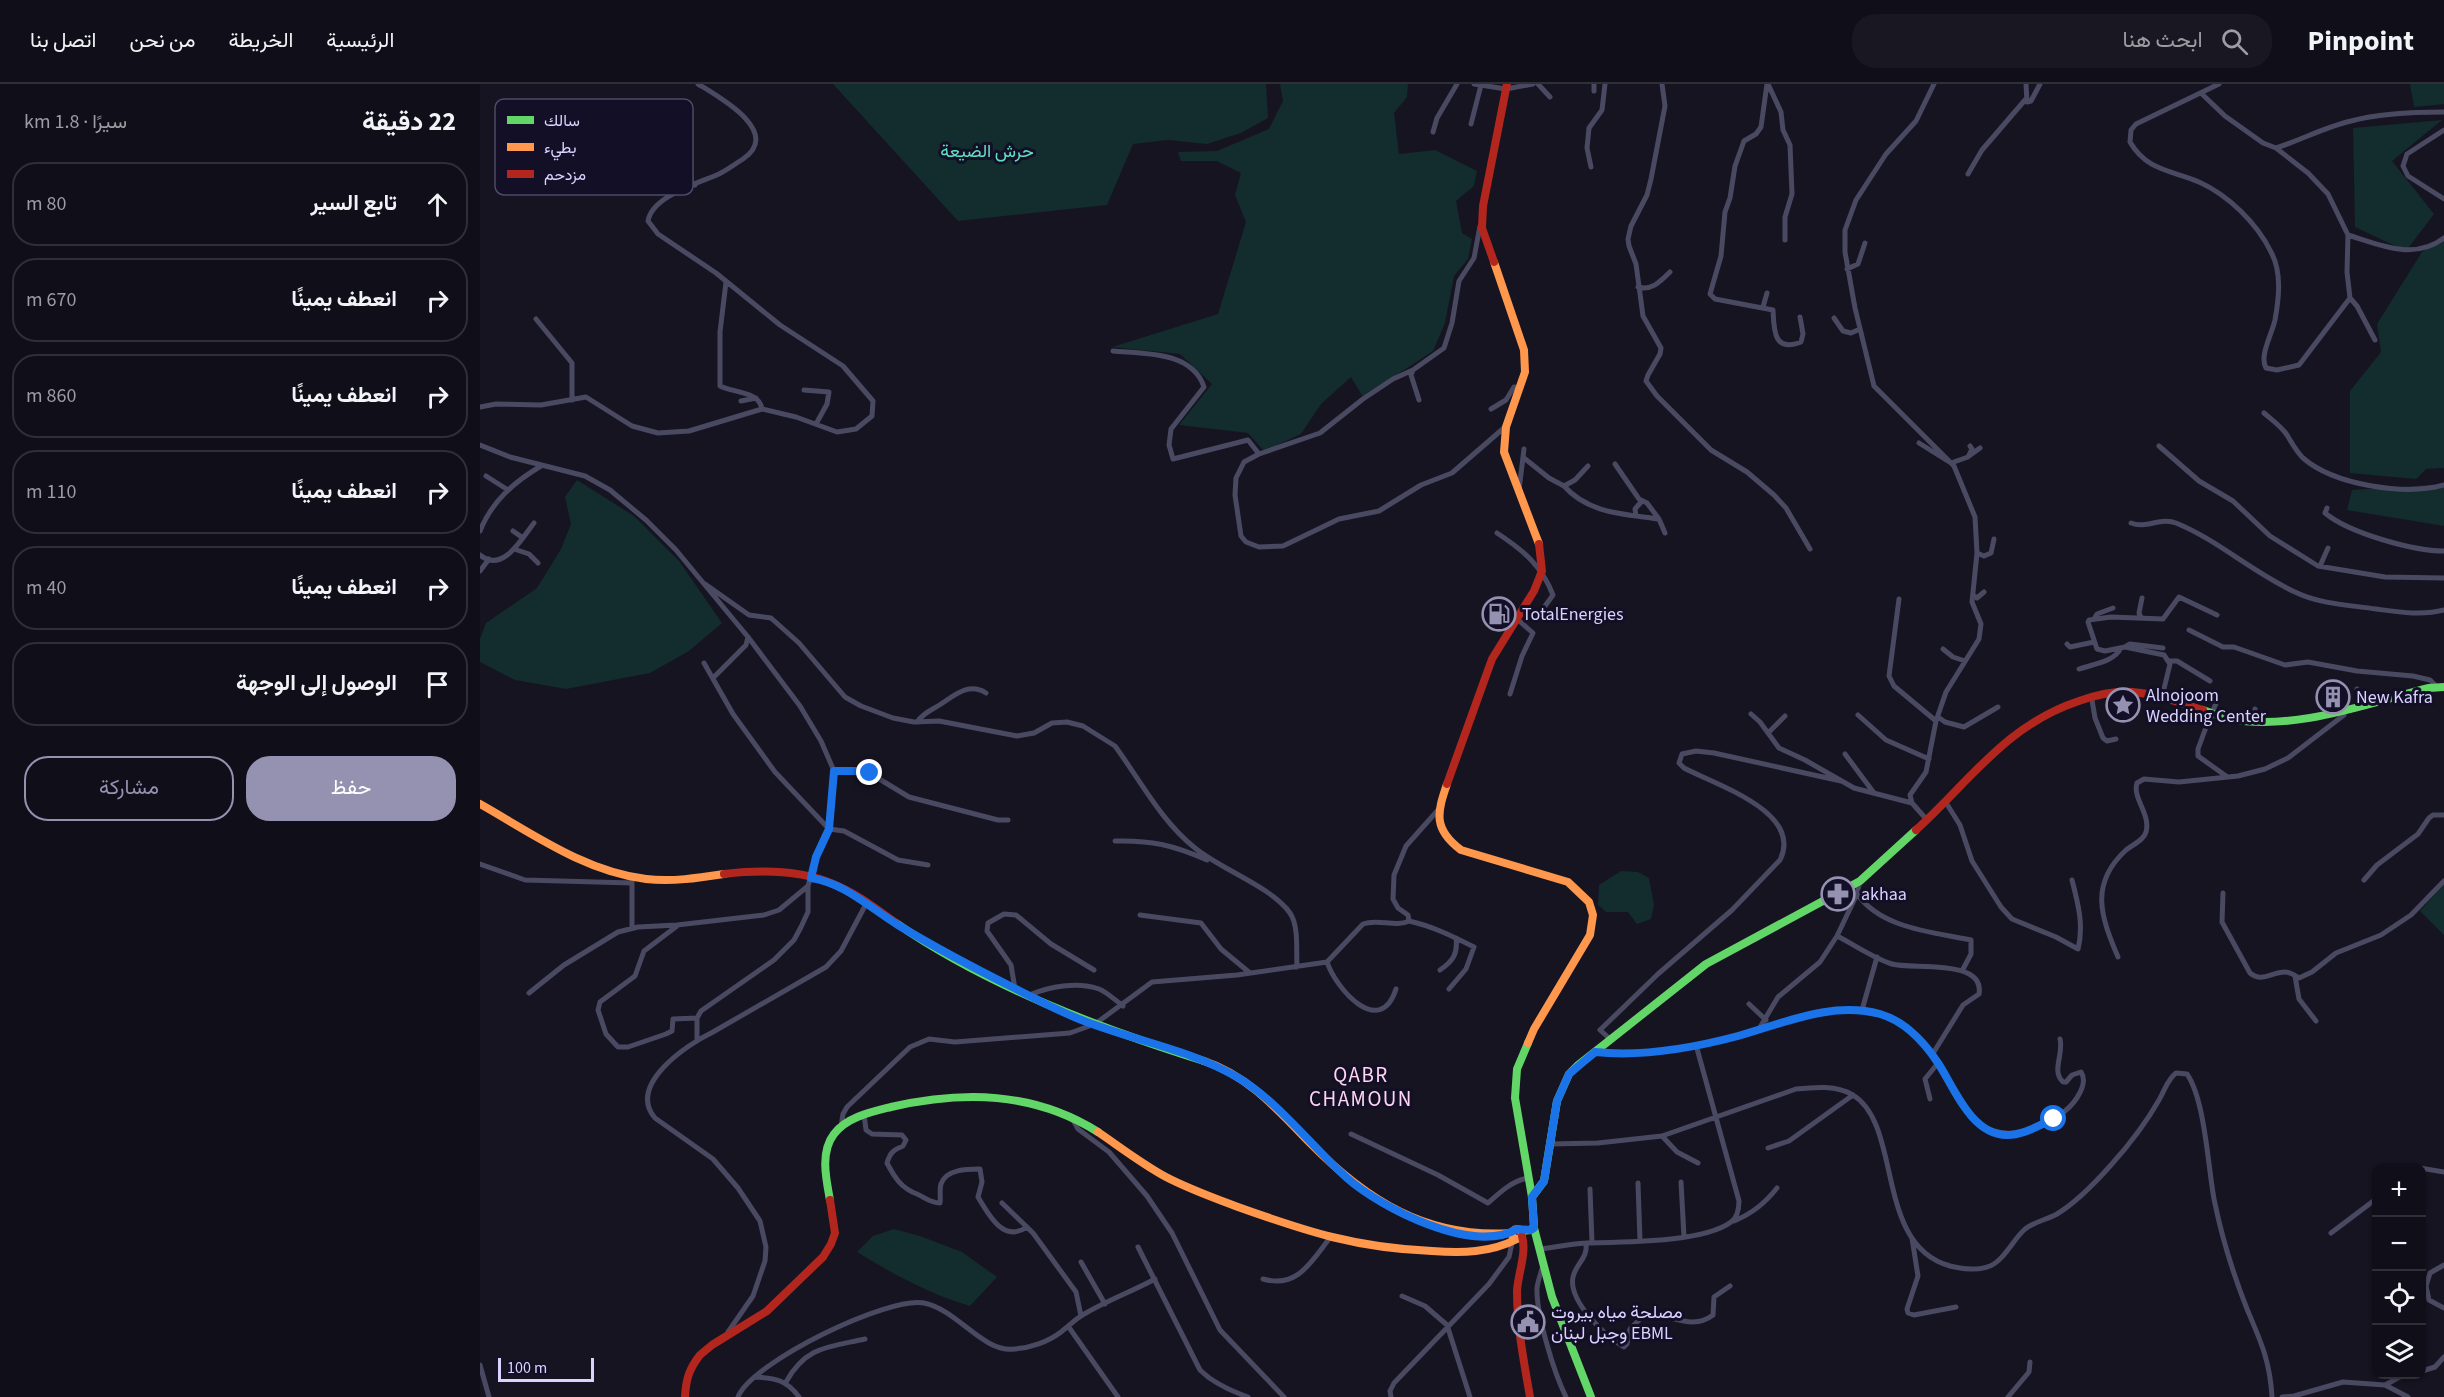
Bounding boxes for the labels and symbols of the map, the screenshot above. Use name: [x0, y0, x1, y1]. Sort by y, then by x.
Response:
legend: [495, 99, 693, 195]
text: سالك: [544, 110, 580, 132]
text: بطيء: [544, 137, 576, 161]
park label: حرش الضيعة: [940, 139, 1034, 164]
text: مزدحم: [544, 164, 586, 186]
fuel station icon: TotalEnergies: [1481, 596, 1517, 632]
place label: TotalEnergies: [1522, 602, 1624, 627]
building icon: New Kafra: [2315, 679, 2351, 715]
place label: Alnojoom Wedding Center: [2146, 683, 2267, 729]
place label: New Kafra: [2356, 685, 2433, 710]
place icon: Alnojoom Wedding Center: [2105, 687, 2141, 723]
route end: [856, 759, 882, 785]
pharmacy icon: akhaa: [1820, 876, 1856, 912]
place label: akhaa: [1861, 882, 1907, 907]
district label: QABR CHAMOUN: [1309, 1060, 1413, 1114]
route start: [2040, 1105, 2066, 1131]
place label: مصلحة مياه بيروت وجبل لبنان EBML: [1551, 1300, 1683, 1346]
public building icon: مصلحة مياه بيروت وجبل لبنان EBML: [1510, 1304, 1546, 1340]
scale bar: [498, 1355, 594, 1382]

